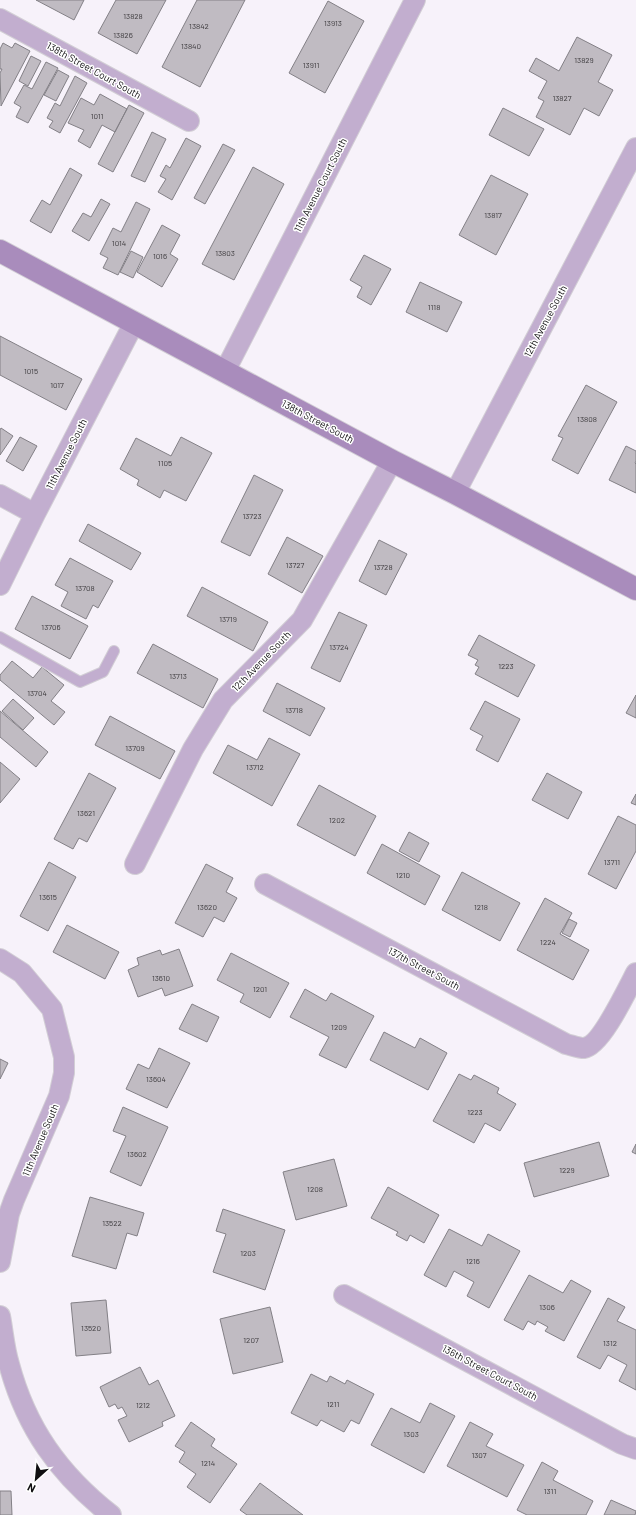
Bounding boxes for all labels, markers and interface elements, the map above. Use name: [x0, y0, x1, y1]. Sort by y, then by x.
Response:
house number: 13828: [123, 11, 143, 21]
house number: 13913: [324, 18, 342, 28]
house number: 13842: [189, 21, 209, 31]
house number: 13826: [113, 30, 133, 40]
street label: 138th Street Court South: [45, 39, 143, 101]
house number: 13840: [181, 41, 201, 51]
house number: 13829: [574, 55, 594, 65]
house number: 13911: [303, 60, 319, 70]
house number: 13827: [552, 93, 572, 103]
house number: 1011: [91, 111, 104, 121]
street label: 11th Avenue Court South: [291, 136, 349, 234]
house number: 13817: [484, 210, 502, 220]
house number: 1014: [112, 238, 126, 248]
house number: 13803: [215, 248, 235, 258]
house number: 1016: [153, 251, 167, 261]
street label: 12th Avenue South: [521, 283, 569, 359]
house number: 1118: [428, 302, 440, 312]
house number: 1015: [24, 366, 38, 376]
house number: 1017: [50, 380, 64, 390]
street label: 138th Street South: [280, 397, 356, 445]
house number: 13808: [577, 414, 597, 424]
street label: 11th Avenue South: [43, 417, 89, 491]
house number: 1105: [158, 458, 172, 468]
house number: 13723: [242, 511, 262, 521]
house number: 13727: [286, 560, 305, 570]
house number: 13728: [373, 562, 393, 572]
house number: 13708: [75, 583, 95, 593]
house number: 13719: [219, 614, 237, 624]
house number: 13706: [41, 622, 61, 632]
street label: 12th Avenue South: [229, 628, 293, 694]
house number: 13724: [329, 642, 349, 652]
house number: 1223: [498, 661, 514, 671]
house number: 13713: [169, 671, 187, 681]
house number: 13704: [27, 688, 47, 698]
house number: 13718: [285, 705, 303, 715]
house number: 13709: [125, 743, 145, 753]
house number: 13712: [246, 762, 264, 772]
house number: 13621: [77, 808, 95, 818]
house number: 1202: [329, 815, 345, 825]
house number: 13711: [604, 857, 620, 867]
house number: 1210: [396, 870, 410, 880]
house number: 13615: [39, 892, 57, 902]
house number: 13620: [197, 902, 217, 912]
house number: 1218: [474, 902, 488, 912]
house number: 1224: [540, 937, 556, 947]
street label: 137th Street South: [386, 944, 462, 992]
house number: 13610: [152, 973, 170, 983]
house number: 1201: [253, 984, 267, 994]
house number: 1209: [331, 1022, 347, 1032]
house number: 13604: [146, 1074, 166, 1084]
street label: 11th Avenue South: [19, 1102, 61, 1178]
house number: 1223: [467, 1107, 483, 1117]
house number: 13602: [127, 1149, 147, 1159]
house number: 1229: [559, 1165, 575, 1175]
house number: 1208: [307, 1184, 323, 1194]
house number: 13522: [102, 1218, 122, 1228]
house number: 1203: [240, 1248, 256, 1258]
house number: 1216: [466, 1256, 480, 1266]
house number: 1306: [539, 1302, 555, 1312]
house number: 13520: [81, 1323, 101, 1333]
house number: 1207: [243, 1335, 259, 1345]
house number: 1312: [603, 1338, 617, 1348]
street label: 136th Street Court South: [440, 1342, 540, 1402]
house number: 1211: [327, 1399, 339, 1409]
house number: 1212: [136, 1400, 150, 1410]
house number: 1303: [403, 1429, 419, 1439]
house number: 1307: [471, 1450, 487, 1460]
house number: 1214: [201, 1458, 215, 1468]
north arrow: [16, 1459, 56, 1499]
text: N: [25, 1481, 37, 1496]
house number: 1311: [544, 1486, 556, 1496]

